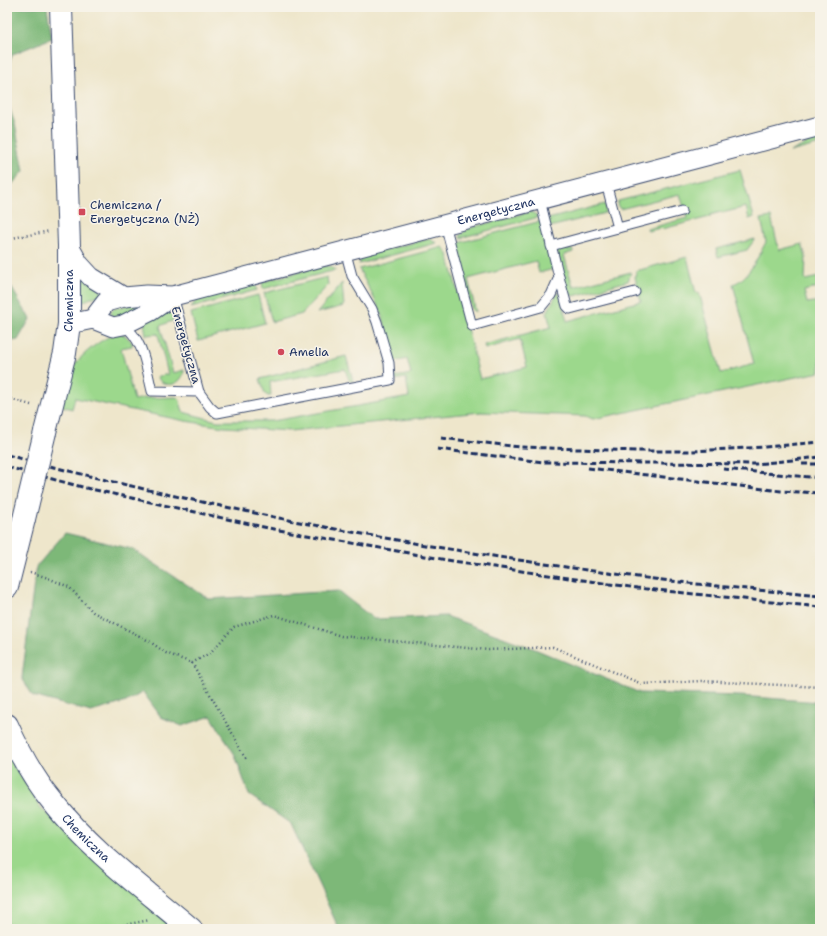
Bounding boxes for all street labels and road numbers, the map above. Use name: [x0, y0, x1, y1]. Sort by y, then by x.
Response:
street label: Energetyczna: [455, 193, 537, 229]
street label: Chemiczna: [60, 269, 77, 333]
street label: Energetyczna: [167, 305, 205, 386]
street label: Chemiczna: [58, 811, 114, 866]

